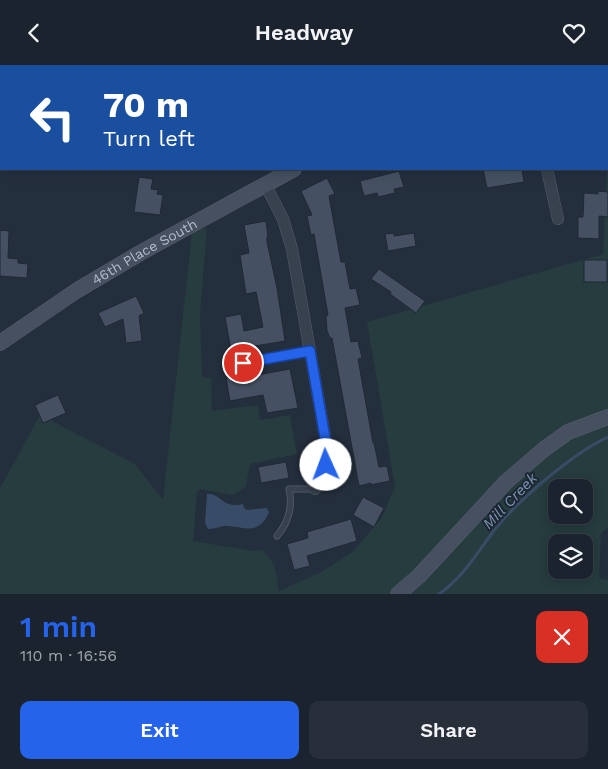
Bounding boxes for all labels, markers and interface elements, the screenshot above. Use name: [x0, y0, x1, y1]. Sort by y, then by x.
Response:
icon: back: [20, 19, 48, 47]
icon: heart: [560, 19, 588, 47]
text: Headway: [255, 20, 353, 45]
text: 70 m: [103, 84, 189, 126]
icon: left: [20, 85, 85, 150]
text: Turn left: [103, 126, 195, 151]
street label: 46th Place South: [89, 215, 200, 288]
pin: [222, 342, 264, 384]
icon: arrive: [229, 349, 257, 377]
position arrow: [299, 438, 351, 490]
water label: Mill Creek: [479, 469, 542, 533]
map controls: [548, 479, 593, 579]
button: search: [548, 479, 593, 524]
button: layers: [548, 534, 593, 579]
text: 1 min: [20, 609, 97, 644]
button: close: [536, 611, 588, 663]
text: 110 m · 16:56: [20, 646, 117, 665]
button: Exit: [20, 701, 299, 759]
button: Share: [309, 701, 588, 759]

